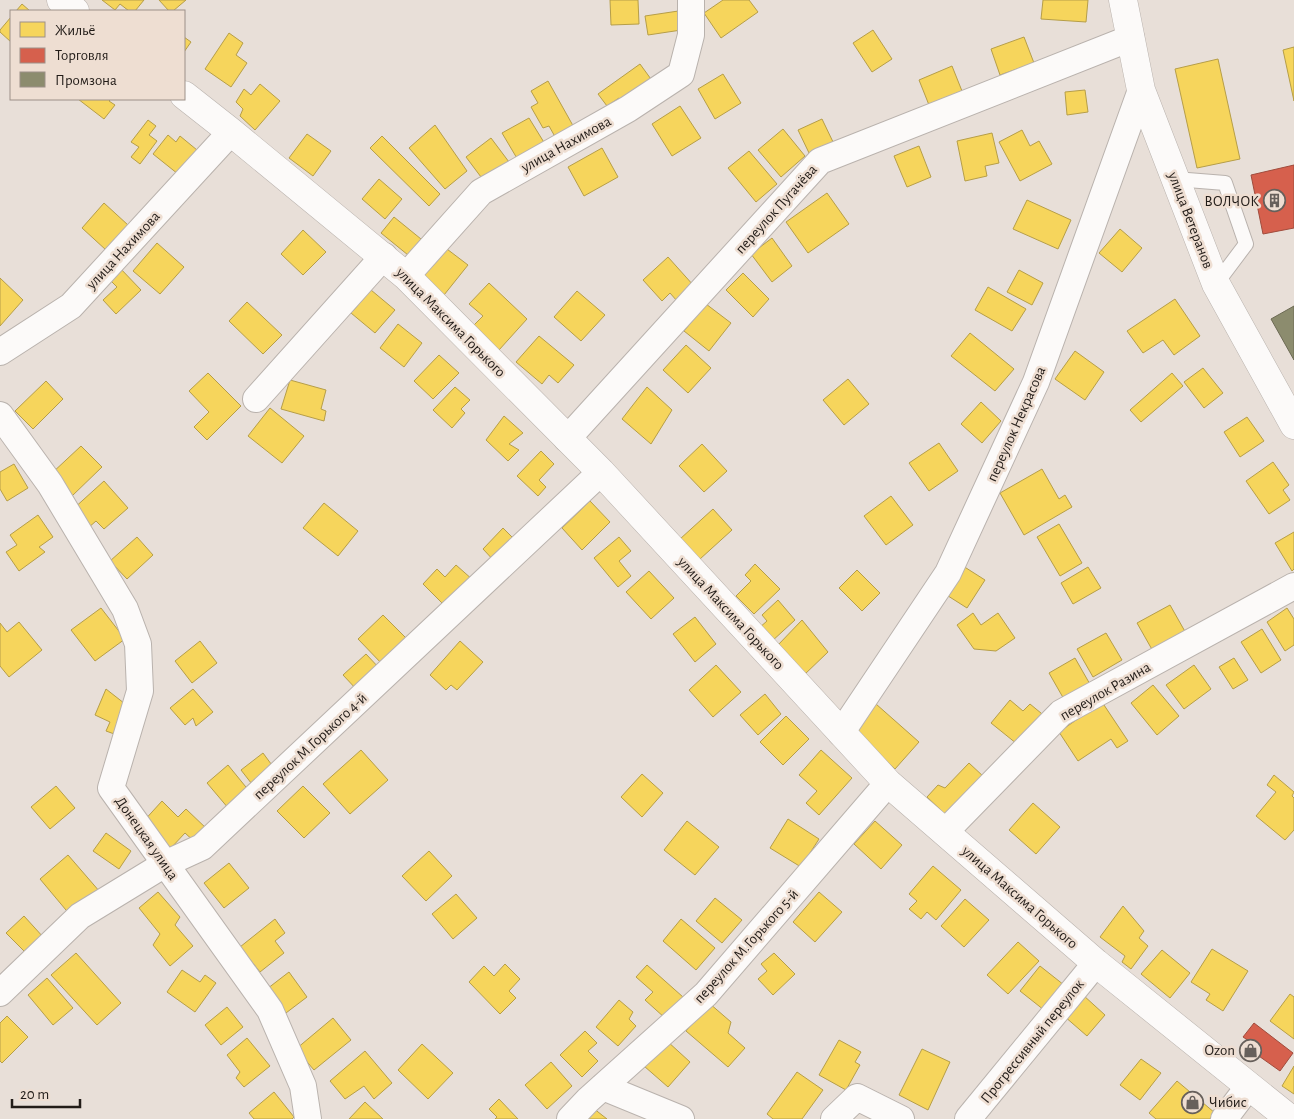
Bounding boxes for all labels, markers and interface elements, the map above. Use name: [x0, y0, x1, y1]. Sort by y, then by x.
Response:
legend: [10, 10, 185, 100]
text: Жильё: [55, 23, 95, 38]
text: Торговля: [55, 48, 109, 63]
text: Промзона: [55, 73, 117, 88]
street label: улица Нахимова: [518, 114, 614, 176]
street label: переулок Пугачёва: [733, 162, 820, 257]
street label: улица Ветеранов: [1165, 169, 1216, 270]
building icon: ВОЛЧОК: [1263, 189, 1287, 213]
place label: ВОЛЧОК: [1204, 194, 1259, 209]
street label: улица Нахимова: [83, 209, 163, 293]
street label: улица Максима Горького: [392, 264, 508, 380]
street label: переулок Некрасова: [984, 364, 1049, 484]
street label: улица Максима Горького: [674, 553, 787, 673]
street label: переулок Разина: [1057, 659, 1153, 723]
street label: переулок М.Горького 4-й: [251, 690, 370, 803]
street label: Донецкая улица: [112, 794, 181, 883]
street label: улица Максима Горького: [958, 843, 1080, 952]
street label: переулок М.Горького 5-й: [691, 886, 801, 1006]
street label: Прогрессивный переулок: [978, 976, 1087, 1106]
shop icon: Ozon: [1239, 1038, 1263, 1062]
place label: Ozon: [1205, 1043, 1235, 1058]
scale bar: [12, 1076, 80, 1108]
text: 20 m: [20, 1087, 49, 1102]
shop icon: Чибис: [1181, 1090, 1205, 1114]
place label: Чибис: [1209, 1095, 1247, 1110]

